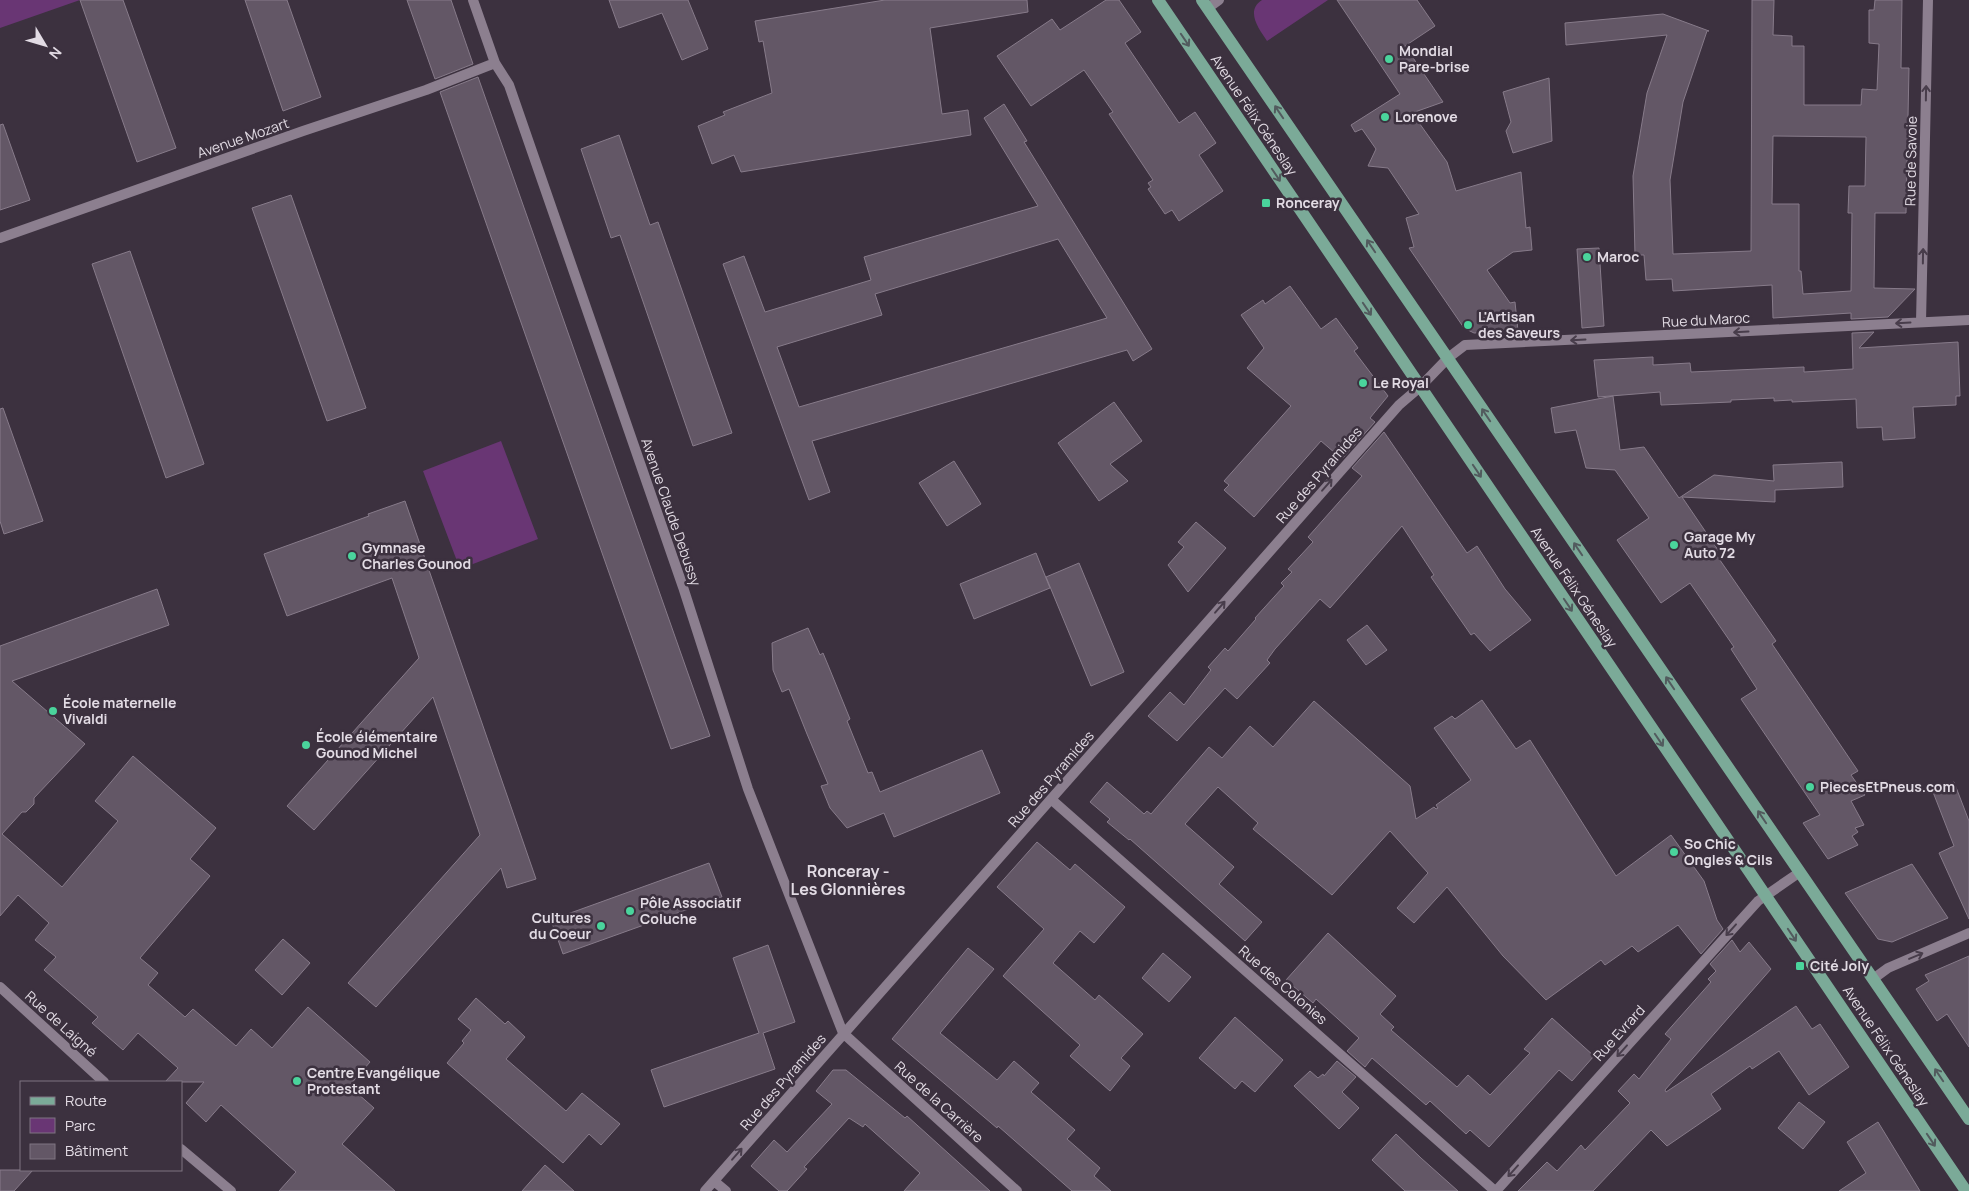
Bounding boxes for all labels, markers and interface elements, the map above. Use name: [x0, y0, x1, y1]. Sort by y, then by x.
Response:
north arrow: [20, 20, 70, 70]
one-way arrow: [1180, 33, 1190, 47]
place label: Mondial Pare-brise: [1399, 41, 1470, 76]
text: N: [45, 43, 66, 63]
street label: Avenue Félix Géneslay: [1207, 51, 1302, 179]
marker: Mondial Pare-brise: [1383, 53, 1395, 65]
one-way arrow: [1921, 86, 1931, 102]
one-way arrow: [1274, 105, 1284, 119]
place label: Lorenove: [1395, 107, 1458, 126]
marker: Lorenove: [1379, 111, 1391, 123]
street label: Avenue Mozart: [194, 113, 292, 162]
street label: Rue de Savoie: [1900, 116, 1921, 206]
one-way arrow: [1271, 168, 1281, 182]
place label: Ronceray: [1276, 193, 1340, 212]
marker: Ronceray: [1260, 197, 1272, 209]
one-way arrow: [1366, 239, 1376, 253]
place label: Maroc: [1597, 247, 1639, 266]
one-way arrow: [1918, 248, 1928, 264]
marker: Maroc: [1581, 251, 1593, 263]
one-way arrow: [1362, 302, 1372, 316]
place label: L'Artisan des Saveurs: [1478, 307, 1560, 342]
street label: Rue du Maroc: [1662, 308, 1751, 331]
marker: L'Artisan des Saveurs: [1462, 319, 1474, 331]
one-way arrow: [1895, 319, 1911, 328]
one-way arrow: [1733, 327, 1749, 336]
one-way arrow: [1571, 335, 1587, 344]
place label: Le Royal: [1373, 373, 1429, 392]
marker: Le Royal: [1357, 377, 1369, 389]
one-way arrow: [1481, 408, 1491, 422]
street label: Rue des Pyramides: [1271, 422, 1366, 527]
street label: Avenue Claude Debussy: [637, 435, 706, 589]
one-way arrow: [1472, 464, 1482, 478]
one-way arrow: [1322, 479, 1333, 492]
street label: Avenue Félix Géneslay: [1527, 523, 1622, 651]
place label: Garage My Auto 72: [1684, 527, 1756, 562]
place label: Gymnase Charles Gounod: [362, 538, 471, 573]
marker: Garage My Auto 72: [1668, 539, 1680, 551]
one-way arrow: [1573, 542, 1583, 556]
marker: Gymnase Charles Gounod: [346, 550, 358, 562]
one-way arrow: [1563, 598, 1573, 612]
one-way arrow: [1214, 601, 1226, 614]
one-way arrow: [1665, 676, 1675, 690]
place label: École maternelle Vivaldi: [63, 693, 177, 728]
marker: École maternelle Vivaldi: [47, 705, 59, 717]
street label: Rue des Pyramides: [1003, 726, 1098, 831]
place label: École élémentaire Gounod Michel: [316, 727, 438, 762]
one-way arrow: [1655, 732, 1665, 746]
marker: École élémentaire Gounod Michel: [300, 739, 312, 751]
place label: PiecesEtPneus.com: [1820, 777, 1955, 796]
marker: PiecesEtPneus.com: [1804, 781, 1816, 793]
one-way arrow: [1757, 810, 1767, 824]
place label: So Chic Ongles & Cils: [1684, 834, 1773, 869]
marker: So Chic Ongles & Cils: [1668, 846, 1680, 858]
district label: Ronceray - Les Glonnières: [791, 860, 906, 900]
place label: Pôle Associatif Coluche: [640, 893, 742, 928]
marker: Pôle Associatif Coluche: [624, 905, 636, 917]
place label: Cultures du Coeur: [529, 908, 591, 943]
marker: Cultures du Coeur: [595, 920, 607, 932]
one-way arrow: [1725, 923, 1737, 936]
one-way arrow: [1787, 928, 1797, 942]
street label: Rue des Colonies: [1235, 941, 1332, 1028]
one-way arrow: [1908, 951, 1923, 961]
place label: Cité Joly: [1810, 956, 1869, 975]
marker: Cité Joly: [1794, 960, 1806, 972]
street label: Avenue Félix Géneslay: [1839, 982, 1934, 1110]
street label: Rue de Laigné: [21, 986, 101, 1061]
street label: Rue Evrard: [1588, 1001, 1649, 1065]
street label: Rue des Pyramides: [735, 1029, 830, 1134]
one-way arrow: [1616, 1044, 1628, 1057]
street label: Rue de la Carrière: [891, 1057, 988, 1147]
place label: Centre Evangélique Protestant: [307, 1063, 440, 1098]
one-way arrow: [1934, 1068, 1944, 1082]
marker: Centre Evangélique Protestant: [291, 1075, 303, 1087]
legend: [20, 1081, 182, 1171]
text: Route: [65, 1090, 107, 1111]
text: Parc: [65, 1115, 96, 1136]
one-way arrow: [1926, 1133, 1936, 1147]
text: Bâtiment: [65, 1140, 128, 1161]
one-way arrow: [732, 1148, 743, 1161]
one-way arrow: [1507, 1165, 1519, 1178]

